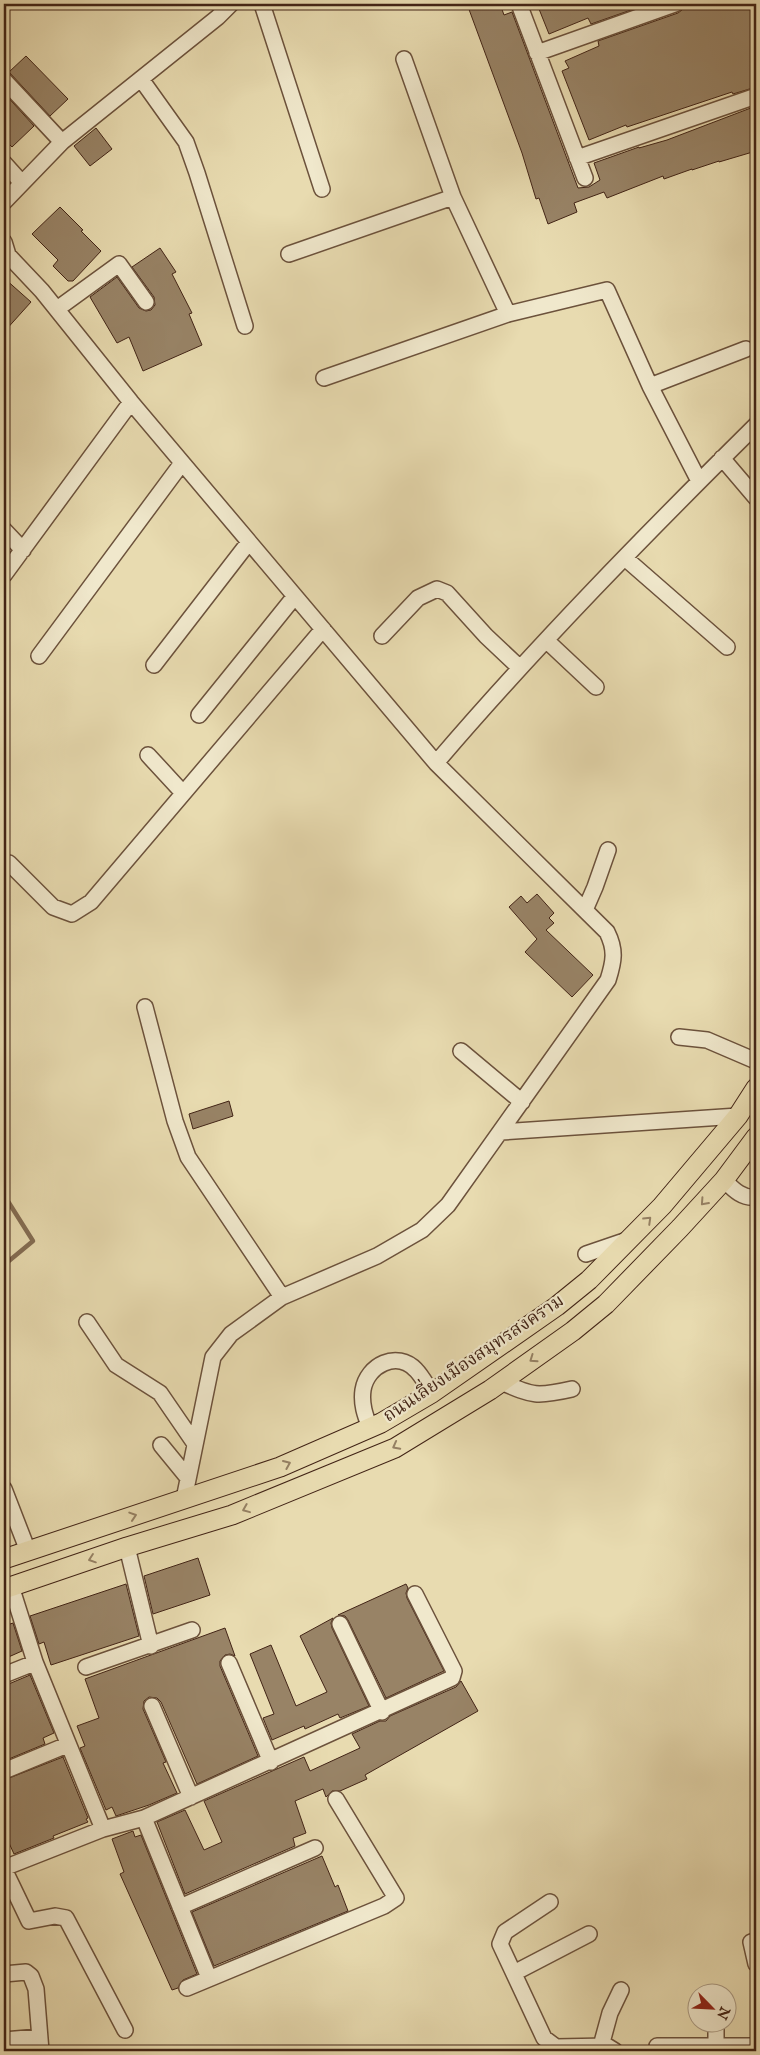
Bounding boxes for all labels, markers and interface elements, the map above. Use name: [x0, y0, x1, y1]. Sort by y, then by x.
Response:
one-way arrow: [701, 1197, 710, 1206]
one-way arrow: [642, 1217, 651, 1226]
street label: ถนนเลี่ยงเมืองสมุทรสงคราม: [377, 1287, 569, 1428]
one-way arrow: [529, 1353, 539, 1362]
one-way arrow: [392, 1440, 401, 1450]
one-way arrow: [282, 1459, 291, 1470]
one-way arrow: [242, 1502, 251, 1513]
one-way arrow: [128, 1512, 137, 1522]
one-way arrow: [88, 1553, 96, 1563]
north arrow: [688, 1982, 738, 2032]
text: N: [712, 2003, 734, 2022]

